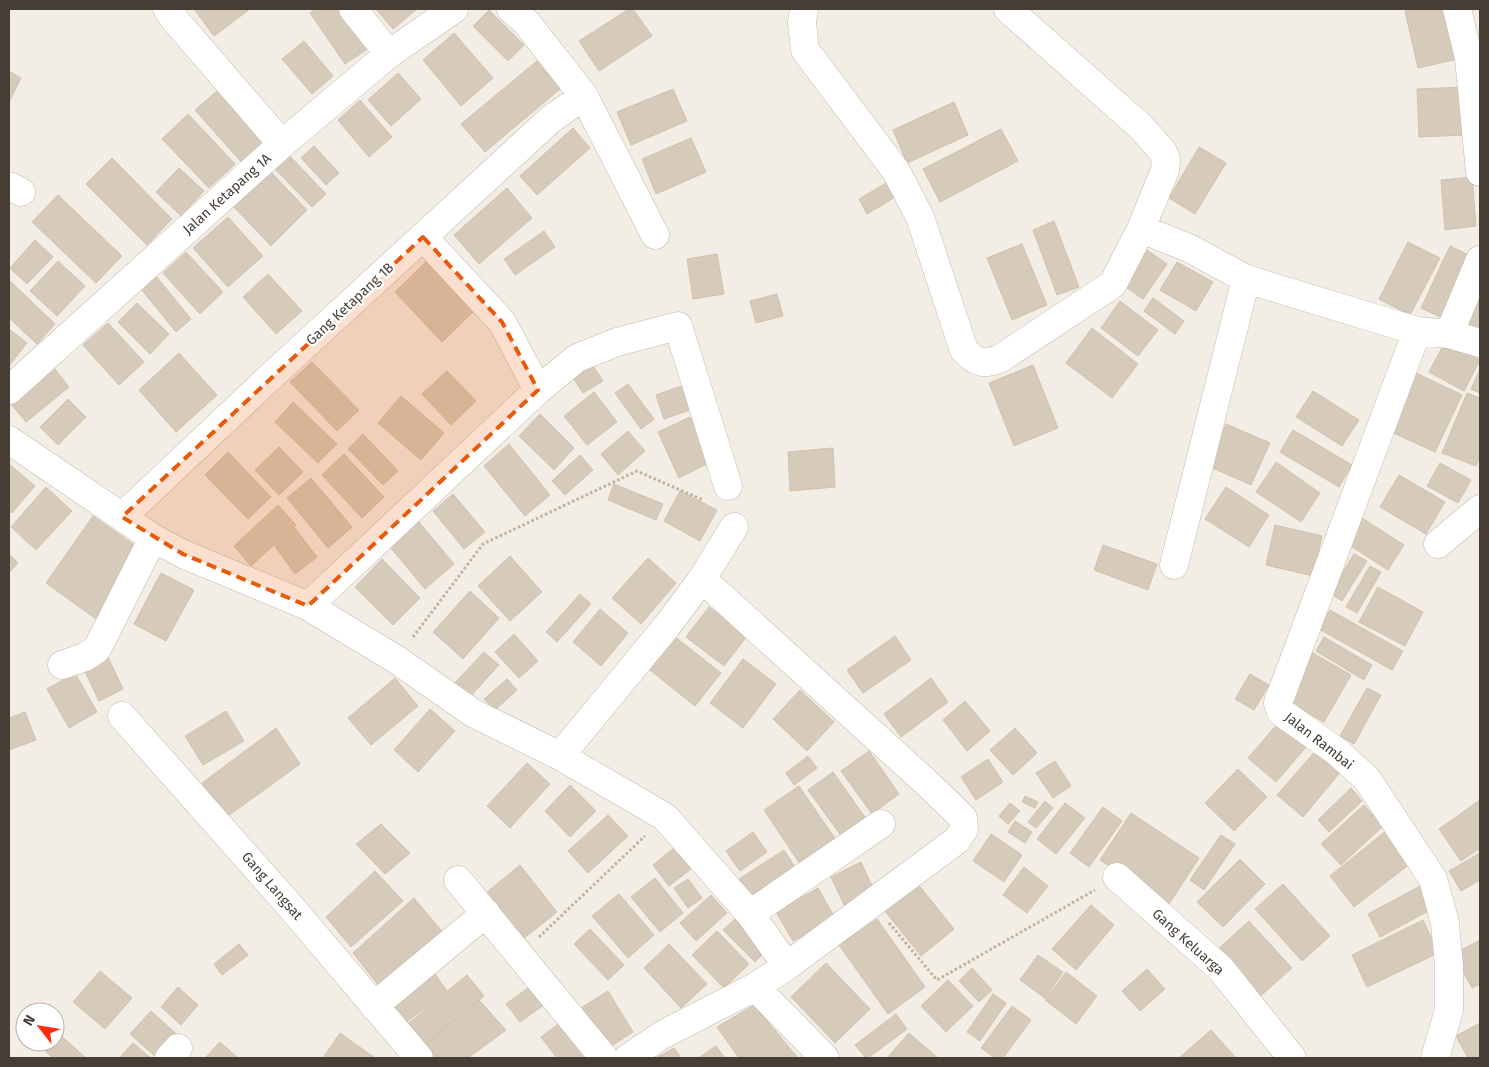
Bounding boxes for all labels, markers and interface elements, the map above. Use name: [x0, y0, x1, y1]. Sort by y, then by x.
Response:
street label: Jalan Ketapang 1A: [179, 150, 275, 238]
street label: Gang Ketapang 1B: [303, 259, 397, 349]
street label: Jalan Rambai: [1281, 709, 1357, 773]
street label: Gang Langsat: [238, 849, 307, 924]
street label: Gang Keluarga: [1148, 905, 1228, 979]
north arrow: [15, 1002, 65, 1052]
text: N: [20, 1012, 39, 1029]

